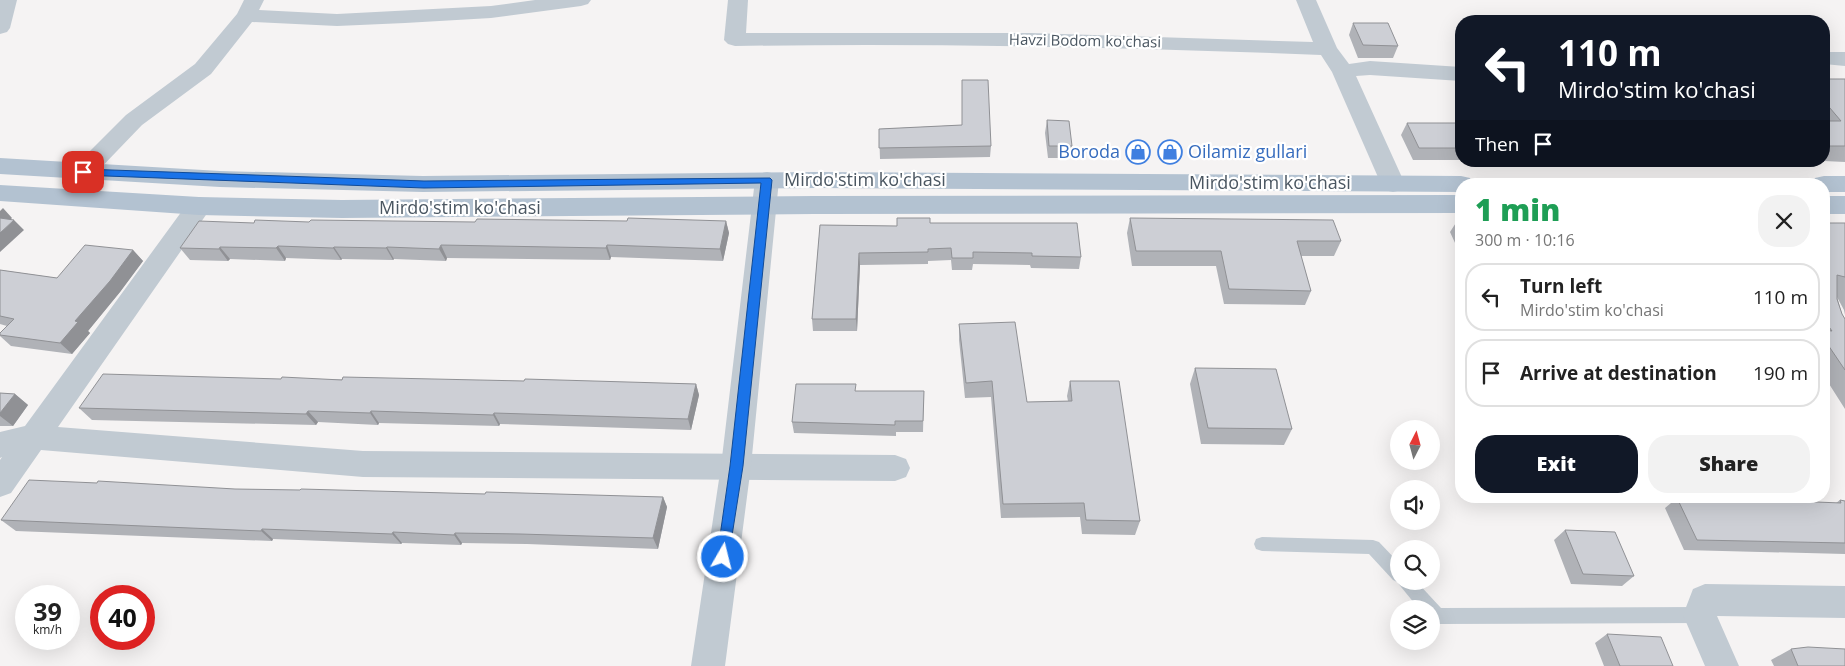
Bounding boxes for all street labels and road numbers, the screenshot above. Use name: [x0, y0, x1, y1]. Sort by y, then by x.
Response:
street label: Havzi Bodom ko'chasi: [1009, 29, 1161, 51]
street label: Mirdo'stim ko'chasi: [784, 167, 946, 191]
street label: Mirdo'stim ko'chasi: [1189, 170, 1351, 194]
street label: Mirdo'stim ko'chasi: [379, 195, 541, 219]

